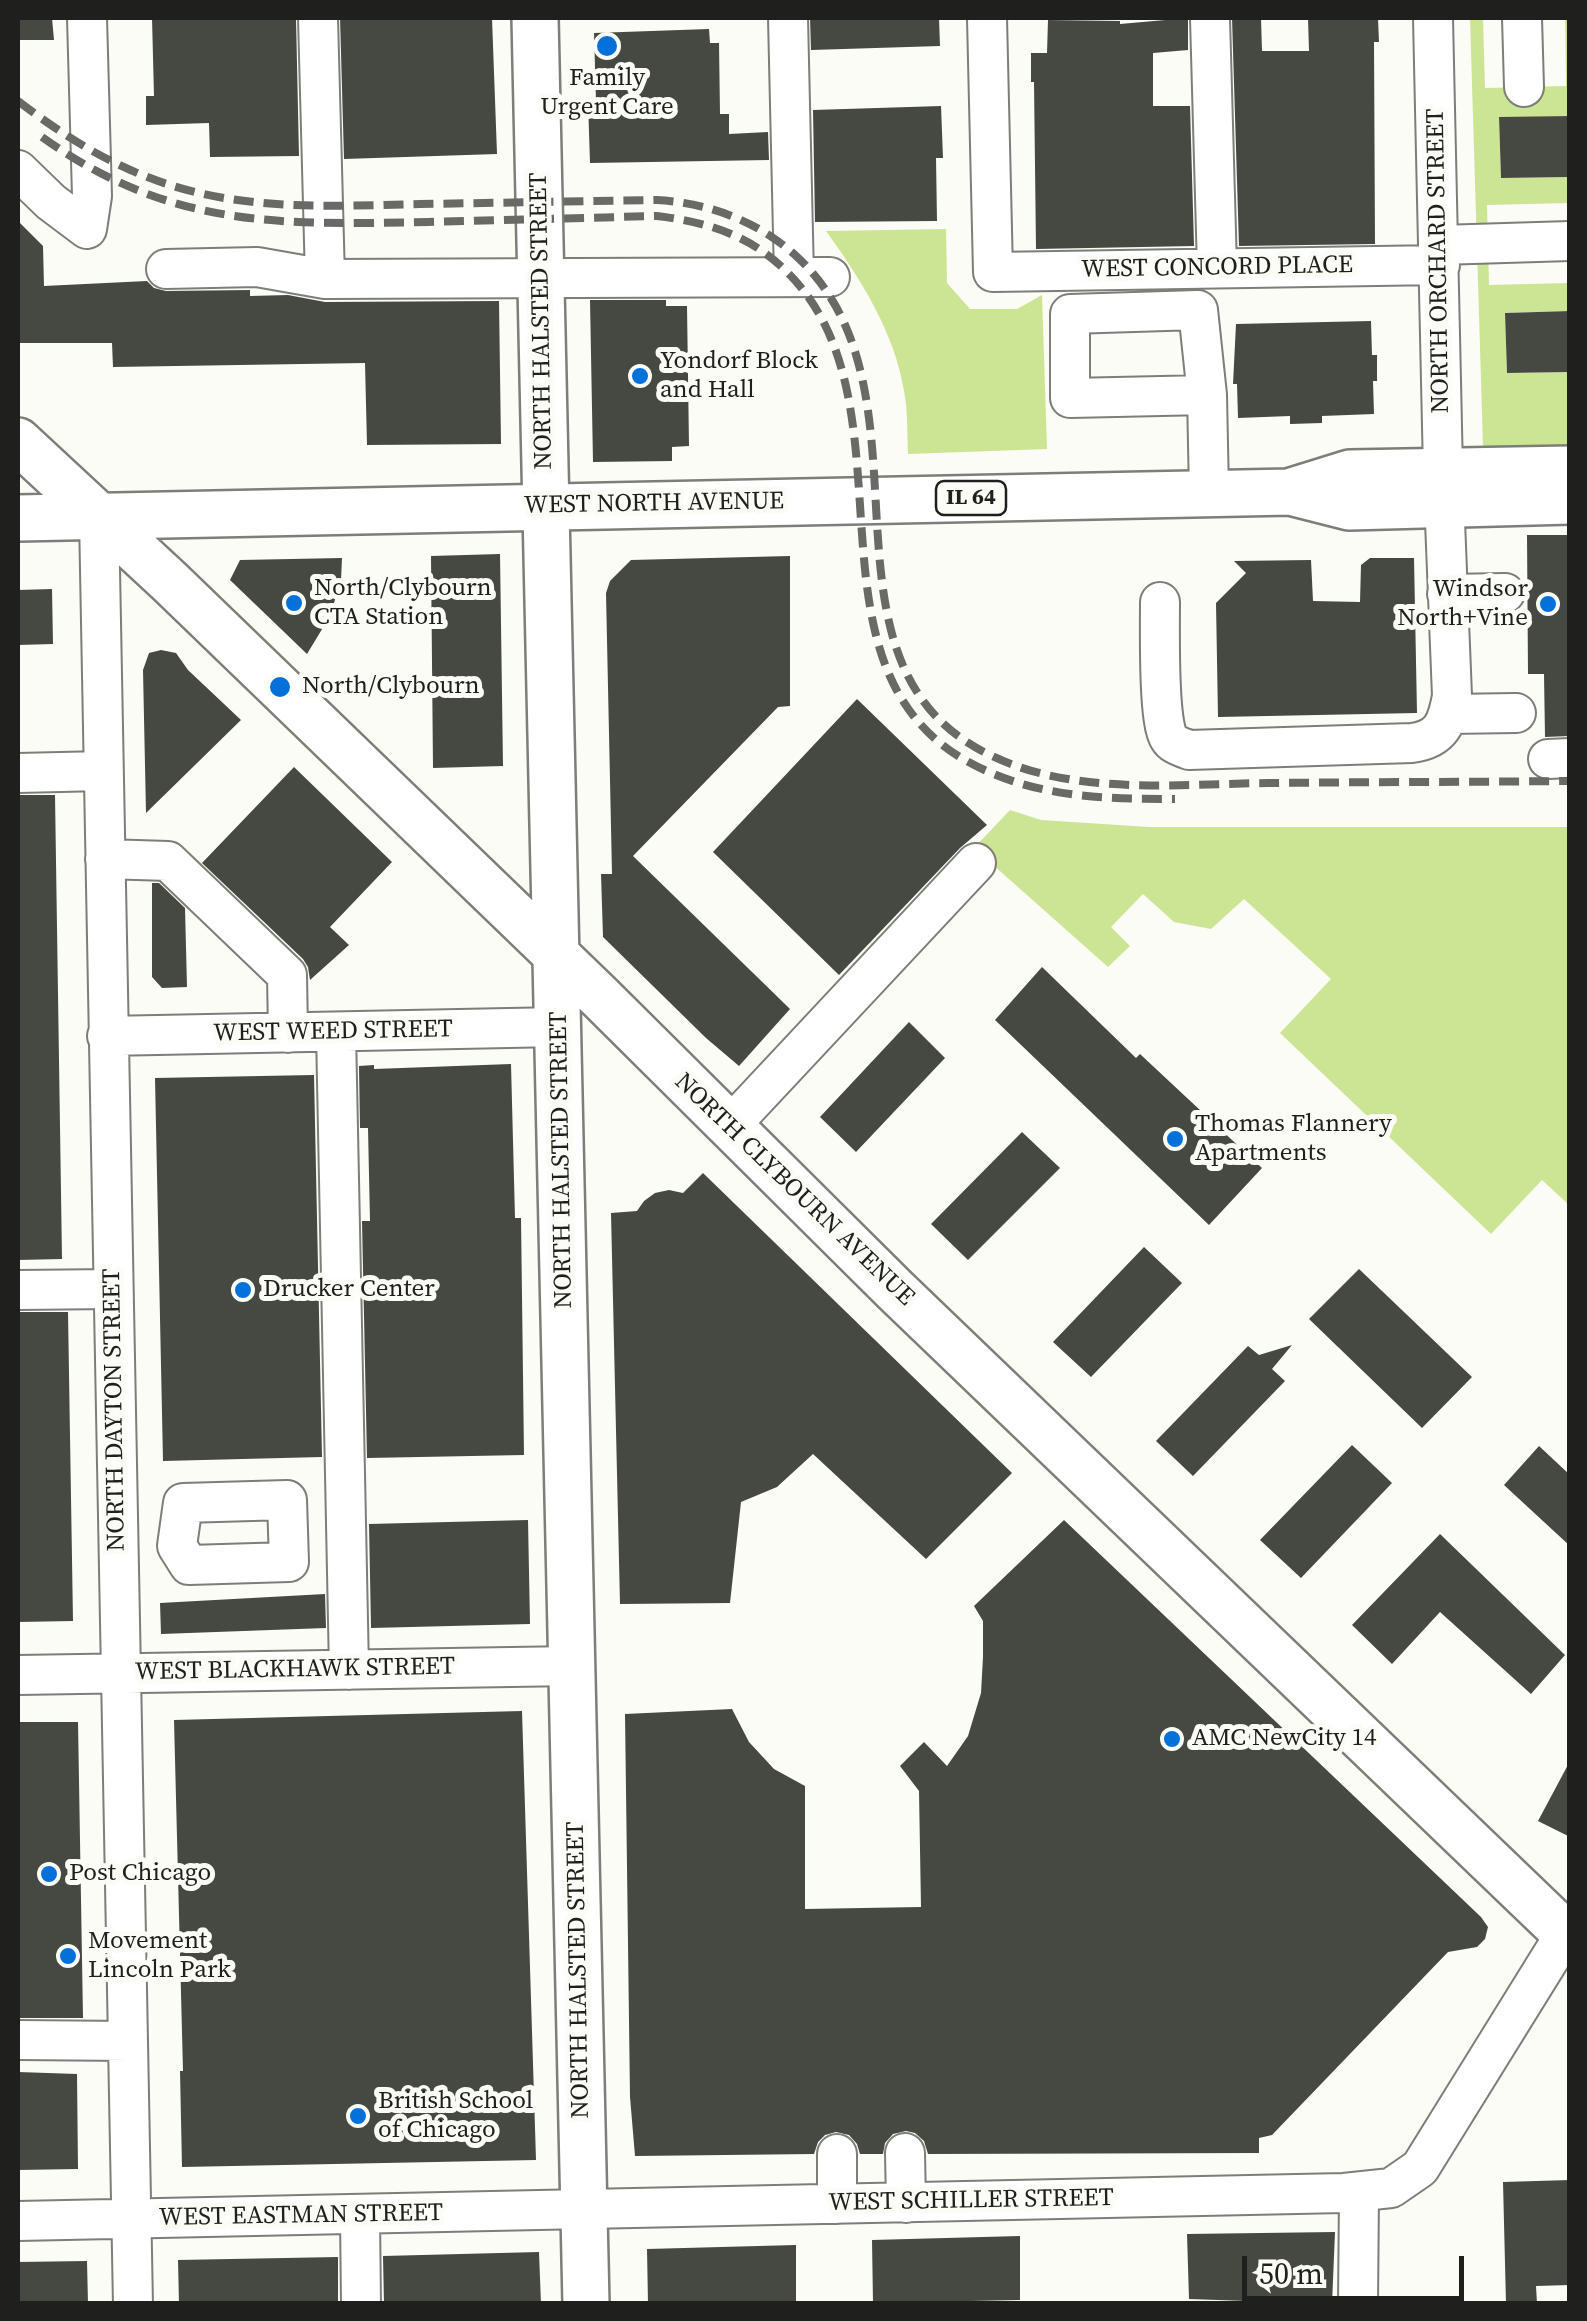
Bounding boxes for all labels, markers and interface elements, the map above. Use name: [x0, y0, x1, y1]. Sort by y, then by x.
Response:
marker: Family Urgent Care: [594, 33, 620, 59]
place label: Family Urgent Care: [540, 64, 674, 123]
street label: NORTH ORCHARD STREET: [1421, 108, 1457, 414]
street label: NORTH HALSTED STREET: [524, 172, 560, 470]
street label: WEST CONCORD PLACE: [1081, 251, 1353, 285]
place label: Yondorf Block and Hall: [660, 347, 818, 406]
marker: Yondorf Block and Hall: [629, 365, 651, 387]
road number: IL 64: [936, 481, 1006, 515]
street label: WEST NORTH AVENUE: [524, 487, 784, 521]
place label: North/Clybourn CTA Station: [314, 574, 492, 633]
place label: Windsor North+Vine: [1397, 575, 1528, 634]
marker: North/Clybourn CTA Station: [283, 592, 305, 614]
marker: Windsor North+Vine: [1537, 593, 1559, 615]
place label: North/Clybourn: [302, 672, 480, 702]
marker: North/Clybourn: [267, 674, 293, 700]
street label: NORTH HALSTED STREET: [544, 1011, 580, 1309]
street label: WEST WEED STREET: [213, 1015, 453, 1049]
street label: NORTH CLYBOURN AVENUE: [668, 1067, 920, 1313]
place label: Thomas Flannery Apartments: [1195, 1110, 1392, 1169]
marker: Thomas Flannery Apartments: [1164, 1128, 1186, 1150]
street label: NORTH DAYTON STREET: [98, 1268, 132, 1552]
place label: Drucker Center: [263, 1275, 435, 1305]
marker: Drucker Center: [232, 1279, 254, 1301]
street label: WEST BLACKHAWK STREET: [135, 1652, 455, 1688]
place label: AMC NewCity 14: [1192, 1724, 1377, 1754]
marker: AMC NewCity 14: [1161, 1728, 1183, 1750]
street label: NORTH HALSTED STREET: [561, 1821, 597, 2119]
place label: Post Chicago: [69, 1859, 211, 1889]
marker: Post Chicago: [38, 1863, 60, 1885]
place label: Movement Lincoln Park: [88, 1927, 231, 1986]
marker: Movement Lincoln Park: [57, 1945, 79, 1967]
place label: British School of Chicago: [378, 2087, 533, 2146]
marker: British School of Chicago: [347, 2105, 369, 2127]
street label: WEST SCHILLER STREET: [828, 2184, 1114, 2218]
street label: WEST EASTMAN STREET: [159, 2199, 443, 2233]
scale bar: [1247, 2236, 1470, 2298]
text: 50 m: [1259, 2253, 1323, 2294]

